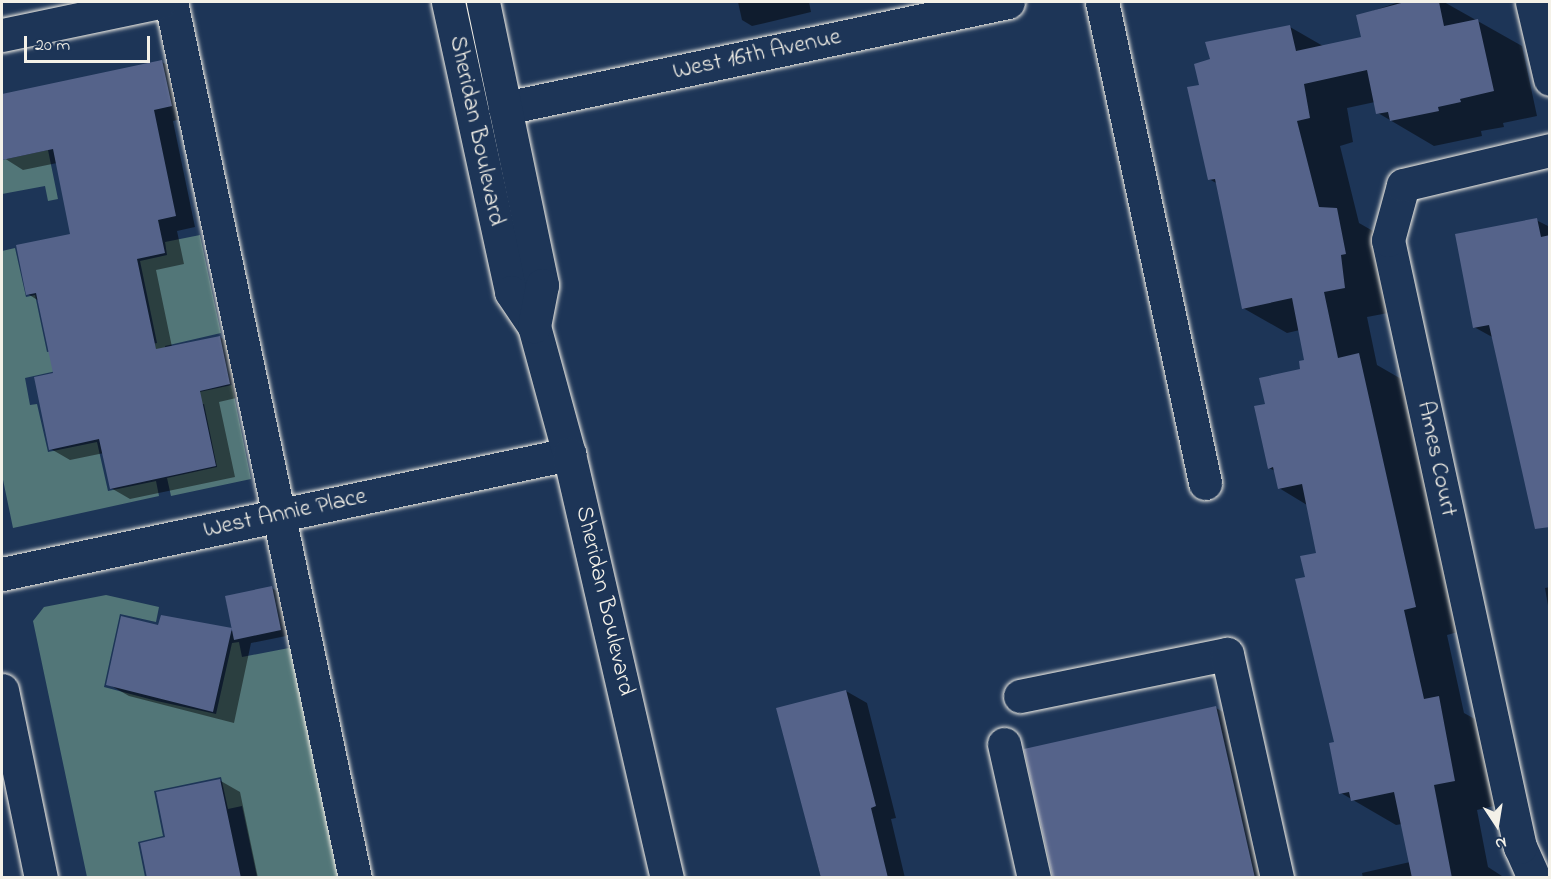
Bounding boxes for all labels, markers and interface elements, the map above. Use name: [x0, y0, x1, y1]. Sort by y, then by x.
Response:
street label: West 16th Avenue: [670, 23, 844, 87]
scale bar: [27, 24, 153, 62]
text: 20 m: [35, 33, 70, 59]
street label: Sheridan Boulevard: [442, 33, 510, 229]
street label: Ames Court: [1410, 399, 1462, 519]
street label: West Annie Place: [201, 483, 369, 545]
street label: Sheridan Boulevard: [568, 503, 640, 699]
north arrow: [1467, 795, 1527, 855]
text: N: [1493, 830, 1509, 855]

